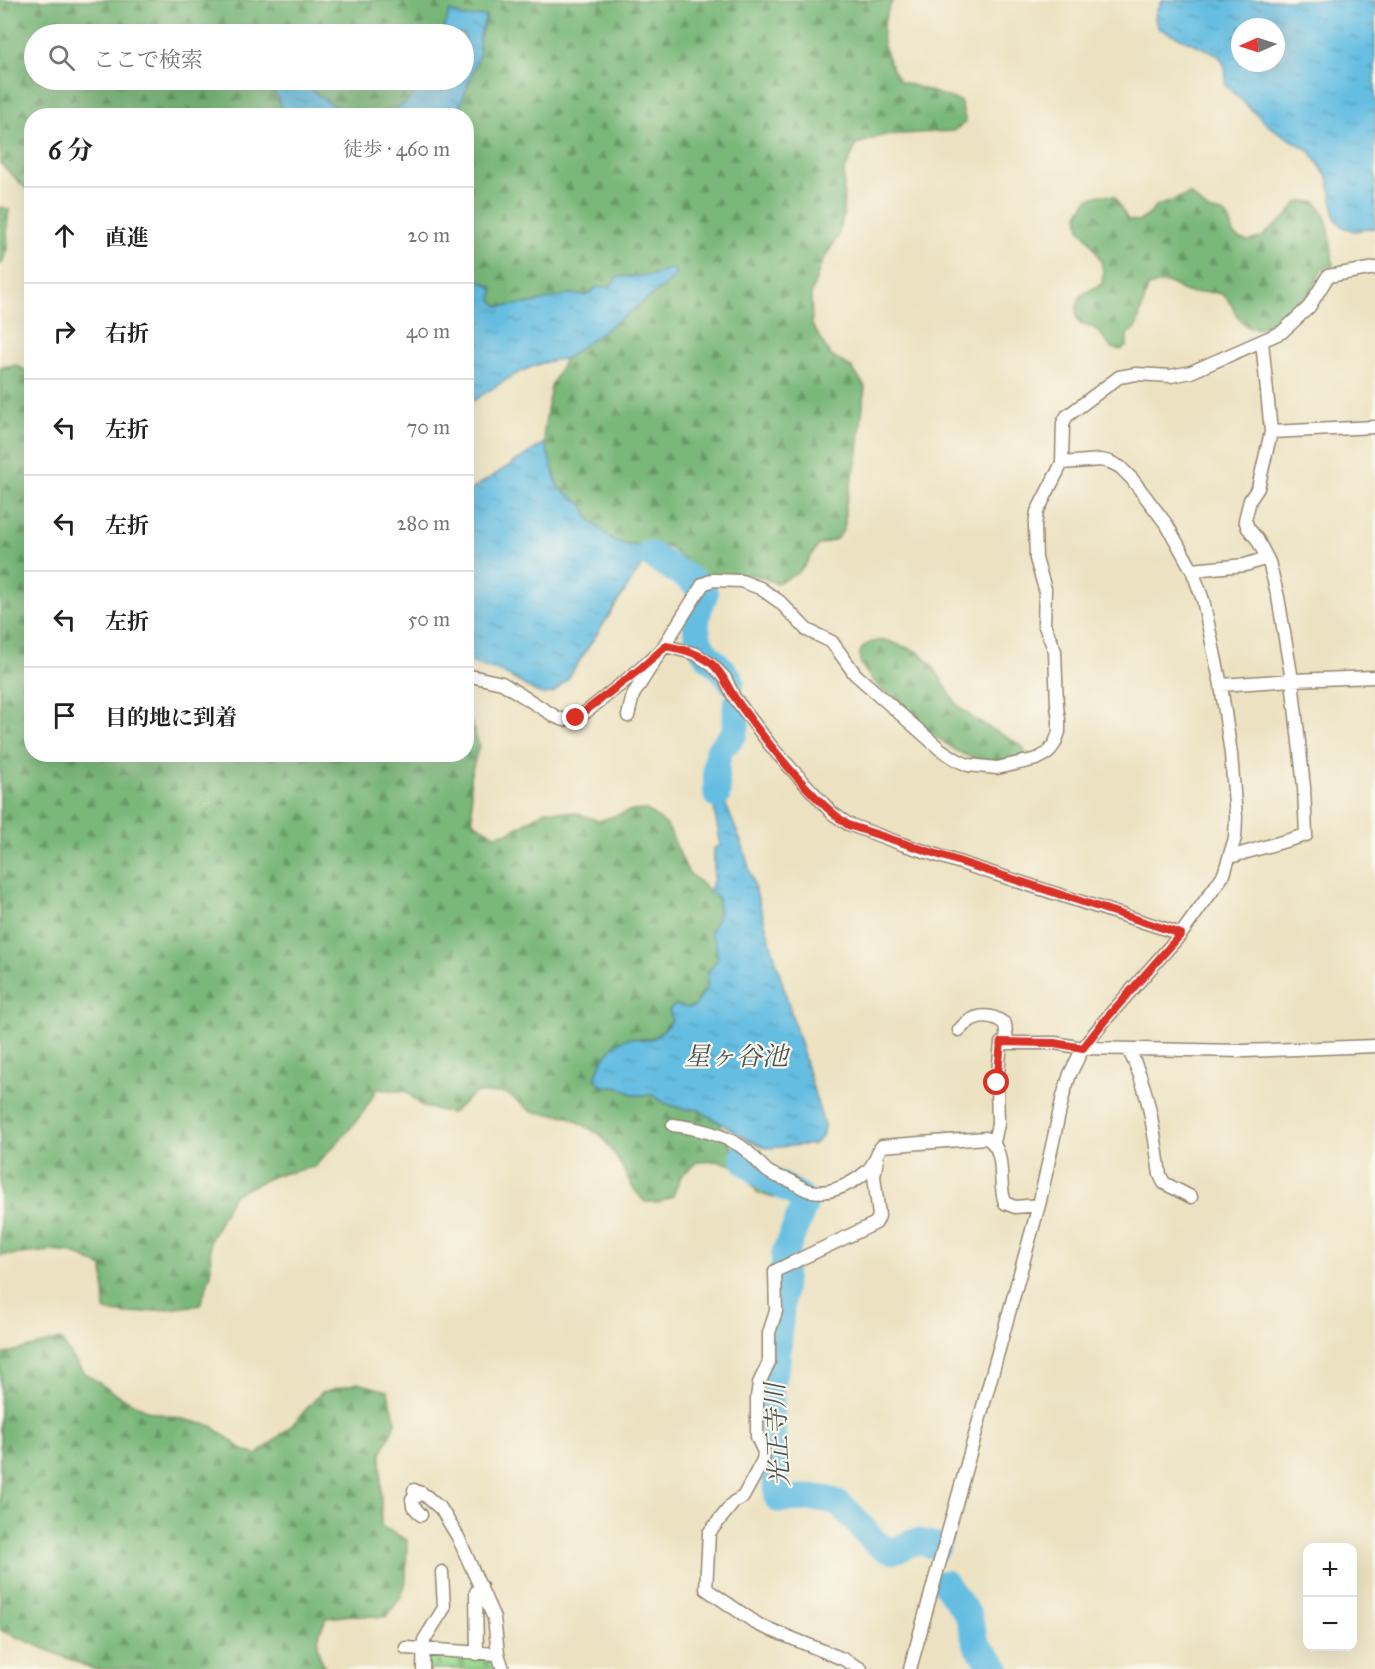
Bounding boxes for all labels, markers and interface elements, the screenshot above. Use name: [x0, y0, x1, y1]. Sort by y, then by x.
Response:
north arrow: [1231, 18, 1285, 72]
search box: [24, 24, 474, 90]
icon: search: [45, 41, 78, 74]
text: ここで検索: [93, 46, 203, 73]
text: 6 分: [48, 134, 93, 166]
text: 徒歩 · 460 m: [343, 137, 450, 161]
icon: ahead: [48, 219, 81, 252]
text: 20 m: [407, 223, 450, 247]
text: 直進: [105, 224, 149, 251]
icon: right: [48, 315, 81, 348]
text: 40 m: [406, 319, 450, 343]
text: 右折: [105, 320, 149, 347]
icon: left: [48, 411, 81, 444]
text: 70 m: [407, 415, 450, 439]
text: 左折: [105, 416, 149, 443]
icon: left: [48, 507, 81, 540]
text: 280 m: [397, 511, 450, 535]
text: 左折: [105, 512, 149, 539]
icon: left: [48, 603, 81, 636]
text: 50 m: [408, 607, 450, 631]
text: 左折: [105, 608, 149, 635]
icon: arrive: [48, 699, 81, 732]
text: 目的地に到着: [105, 704, 237, 731]
route end: [562, 704, 588, 730]
water label: 星ヶ谷池: [684, 1040, 791, 1072]
route start: [983, 1069, 1009, 1095]
water label: 光正寺川: [758, 1379, 796, 1488]
map controls: [1303, 1543, 1357, 1651]
button: +: [1303, 1543, 1357, 1597]
button: −: [1303, 1597, 1357, 1651]

